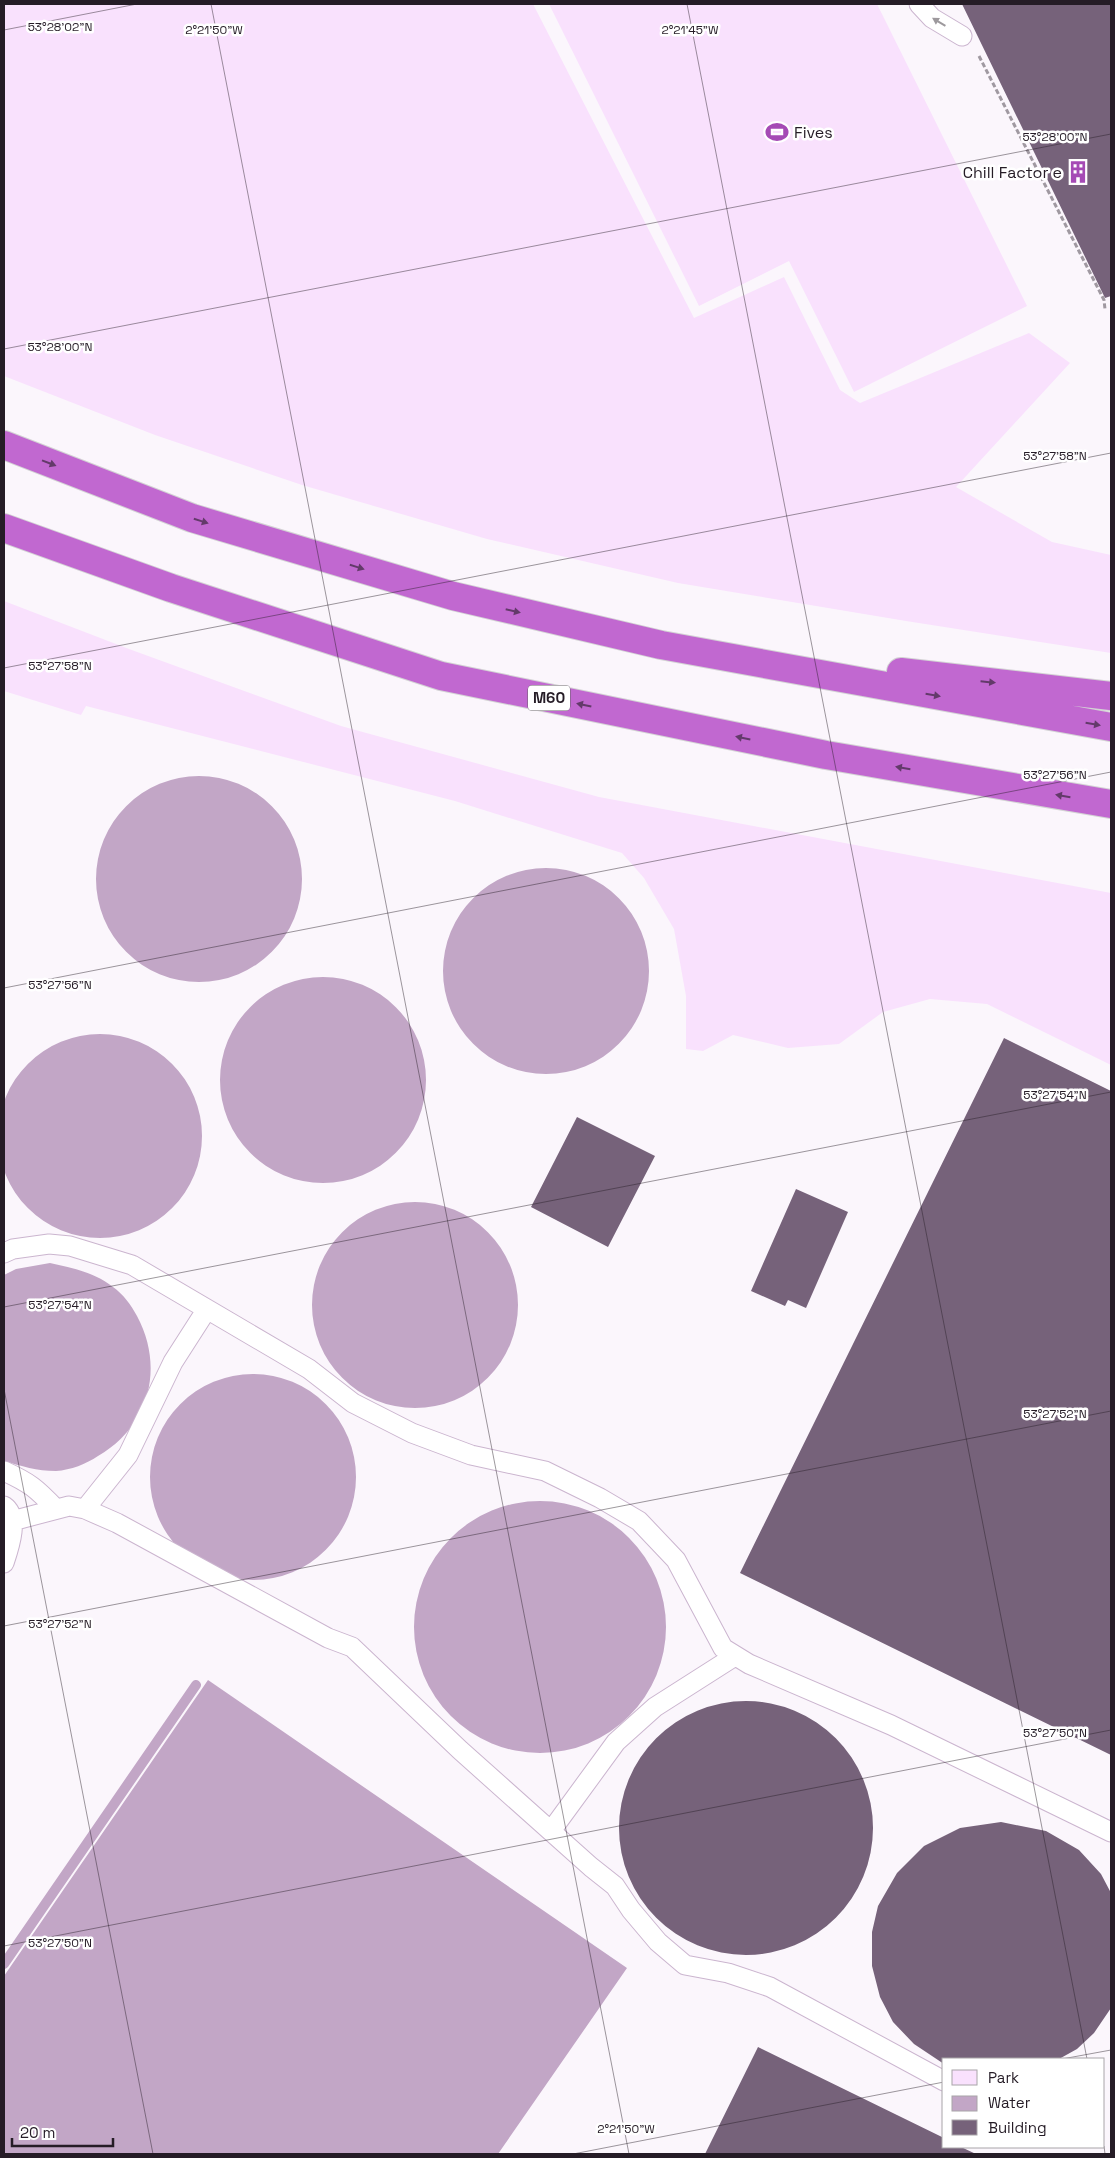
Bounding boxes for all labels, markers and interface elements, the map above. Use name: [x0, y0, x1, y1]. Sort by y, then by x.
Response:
one-way arrow: [932, 18, 945, 27]
text: 53°28'02"N: [28, 19, 92, 35]
text: 2°21'50"W: [185, 22, 243, 38]
text: 2°21'45"W: [662, 22, 719, 38]
sports icon: Fives: [764, 119, 790, 145]
place label: Fives: [794, 122, 833, 143]
text: 53°28'00"N: [1022, 129, 1088, 145]
building icon: Chill Factor e: [1065, 159, 1091, 185]
place label: Chill Factor e: [963, 162, 1062, 183]
text: 53°28'00"N: [27, 339, 93, 355]
text: 53°27'58"N: [1023, 448, 1087, 464]
one-way arrow: [42, 459, 56, 467]
one-way arrow: [194, 517, 209, 525]
one-way arrow: [349, 564, 364, 572]
one-way arrow: [506, 607, 522, 615]
text: 53°27'58"N: [28, 658, 92, 674]
one-way arrow: [980, 678, 996, 686]
road number: M60: [528, 686, 570, 710]
one-way arrow: [926, 691, 942, 699]
one-way arrow: [577, 701, 592, 709]
one-way arrow: [1085, 721, 1101, 729]
one-way arrow: [736, 734, 751, 742]
one-way arrow: [895, 764, 911, 772]
text: 53°27'56"N: [1023, 767, 1087, 783]
one-way arrow: [1055, 792, 1071, 800]
text: 53°27'56"N: [28, 977, 92, 993]
text: 53°27'54"N: [1023, 1087, 1087, 1103]
text: 53°27'54"N: [28, 1297, 92, 1313]
text: 53°27'52"N: [1023, 1406, 1087, 1422]
text: 53°27'52"N: [28, 1616, 92, 1632]
text: 53°27'50"N: [1023, 1725, 1087, 1741]
text: 53°27'50"N: [28, 1935, 92, 1951]
legend: [942, 2058, 1105, 2148]
text: Park: [988, 2068, 1019, 2087]
text: Water: [988, 2093, 1031, 2112]
scale bar: [12, 2116, 114, 2148]
text: Building: [988, 2118, 1047, 2137]
text: 2°21'50"W: [597, 2121, 655, 2137]
text: 20 m: [20, 2123, 55, 2142]

